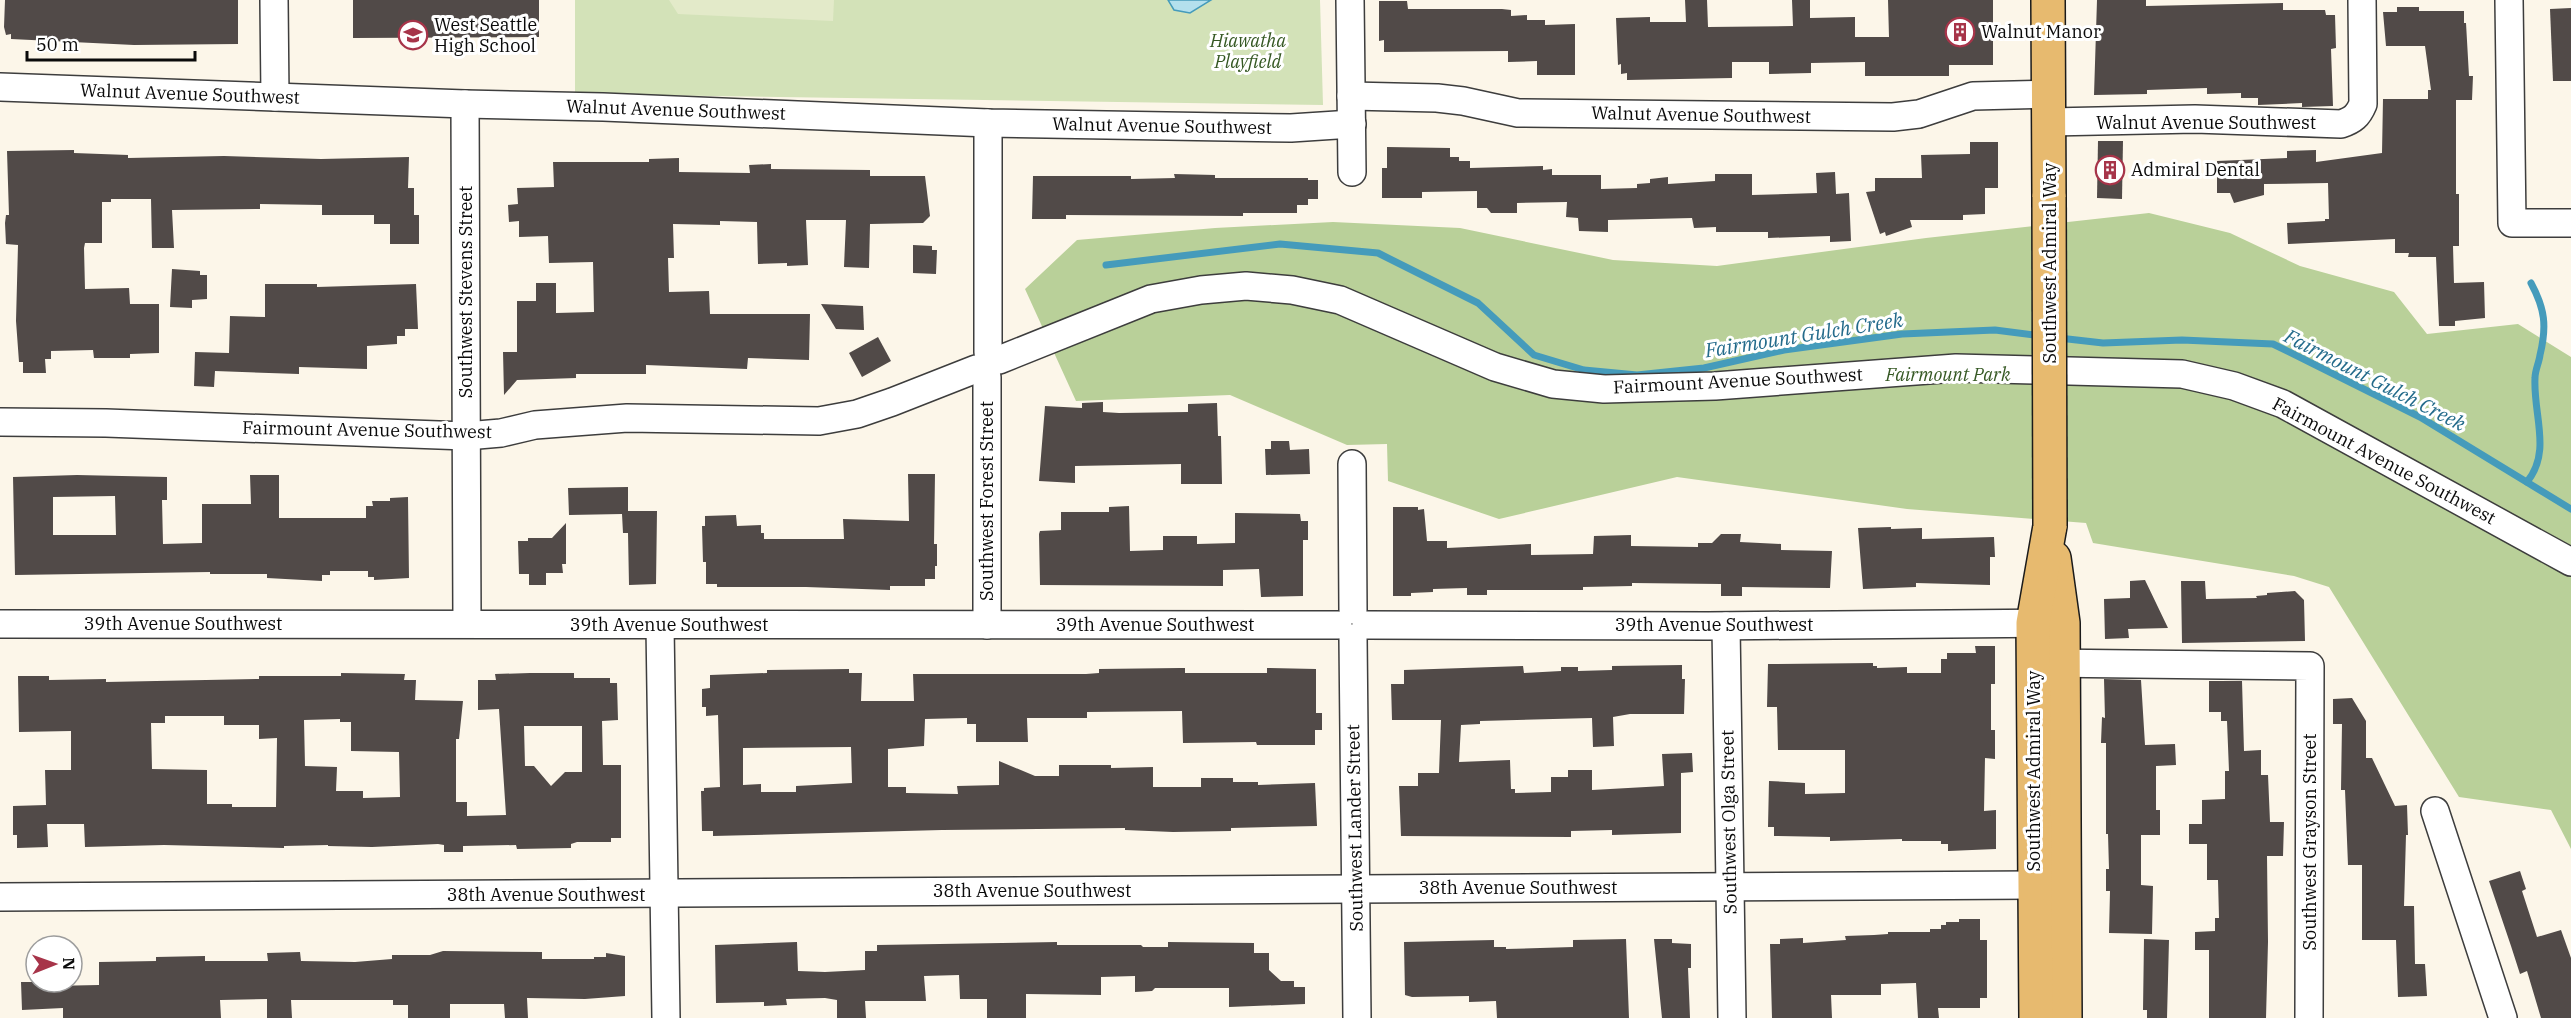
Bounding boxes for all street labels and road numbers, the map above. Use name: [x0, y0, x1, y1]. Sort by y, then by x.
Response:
street label: Walnut Avenue Southwest: [80, 78, 300, 109]
street label: Walnut Avenue Southwest: [566, 94, 786, 125]
street label: Walnut Avenue Southwest: [1591, 101, 1811, 128]
street label: Walnut Avenue Southwest: [2096, 111, 2316, 134]
street label: Walnut Avenue Southwest: [1052, 112, 1272, 139]
street label: Southwest Admiral Way: [2038, 162, 2061, 364]
street label: Southwest Stevens Street: [454, 186, 477, 398]
street label: Fairmount Avenue Southwest: [1613, 362, 1863, 399]
street label: Fairmount Avenue Southwest: [2269, 392, 2500, 529]
street label: Southwest Forest Street: [975, 401, 998, 601]
street label: Fairmount Avenue Southwest: [242, 416, 492, 443]
street label: 39th Avenue Southwest: [84, 612, 282, 635]
street label: 39th Avenue Southwest: [570, 613, 768, 636]
street label: 39th Avenue Southwest: [1056, 613, 1254, 636]
street label: 39th Avenue Southwest: [1615, 613, 1813, 636]
street label: Southwest Admiral Way: [2022, 670, 2045, 872]
street label: Southwest Lander Street: [1341, 724, 1368, 932]
street label: Southwest Olga Street: [1715, 730, 1742, 914]
street label: Southwest Grayson Street: [2298, 733, 2321, 951]
street label: 38th Avenue Southwest: [1419, 876, 1617, 899]
street label: 38th Avenue Southwest: [933, 879, 1131, 902]
street label: 38th Avenue Southwest: [447, 883, 645, 906]

